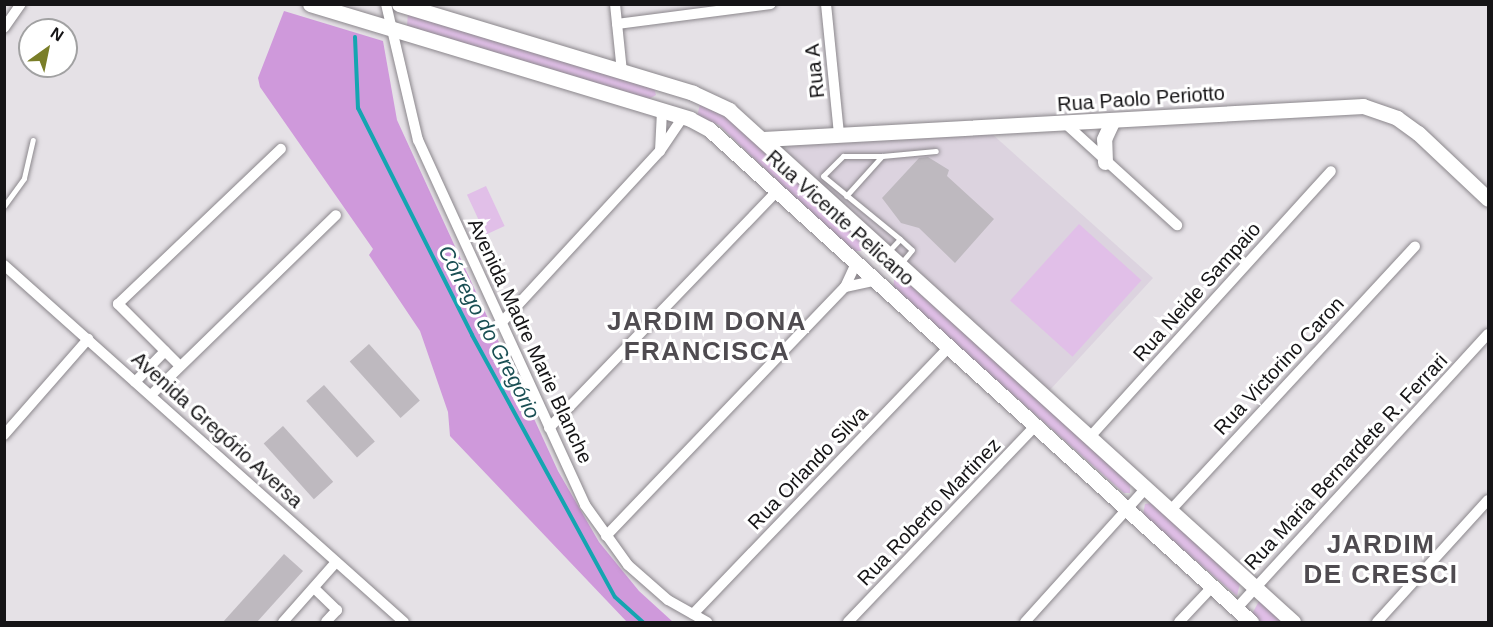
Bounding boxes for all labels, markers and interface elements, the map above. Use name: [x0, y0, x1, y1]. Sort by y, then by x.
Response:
north arrow: [18, 18, 78, 78]
text: N: [48, 24, 66, 44]
street label: Rua A: [800, 42, 830, 100]
street label: Rua Paolo Periotto: [1056, 81, 1226, 117]
street label: Rua Vicente Pelicano: [761, 145, 919, 291]
street label: Avenida Madre Marie Blanche: [463, 215, 597, 467]
street label: Rua Neide Sampaio: [1128, 217, 1266, 367]
water label: Córrego do Gregório: [433, 241, 545, 423]
street label: Rua Victorino Caron: [1209, 292, 1349, 440]
district label: JARDIM DONA FRANCISCA: [607, 306, 807, 368]
street label: Avenida Gregório Aversa: [126, 347, 308, 513]
street label: Rua Maria Bernardete R. Ferrari: [1239, 349, 1453, 575]
street label: Rua Orlando Silva: [743, 401, 873, 535]
street label: Rua Roberto Martinez: [852, 433, 1006, 591]
district label: JARDIM DE CRESCI: [1303, 529, 1459, 590]

